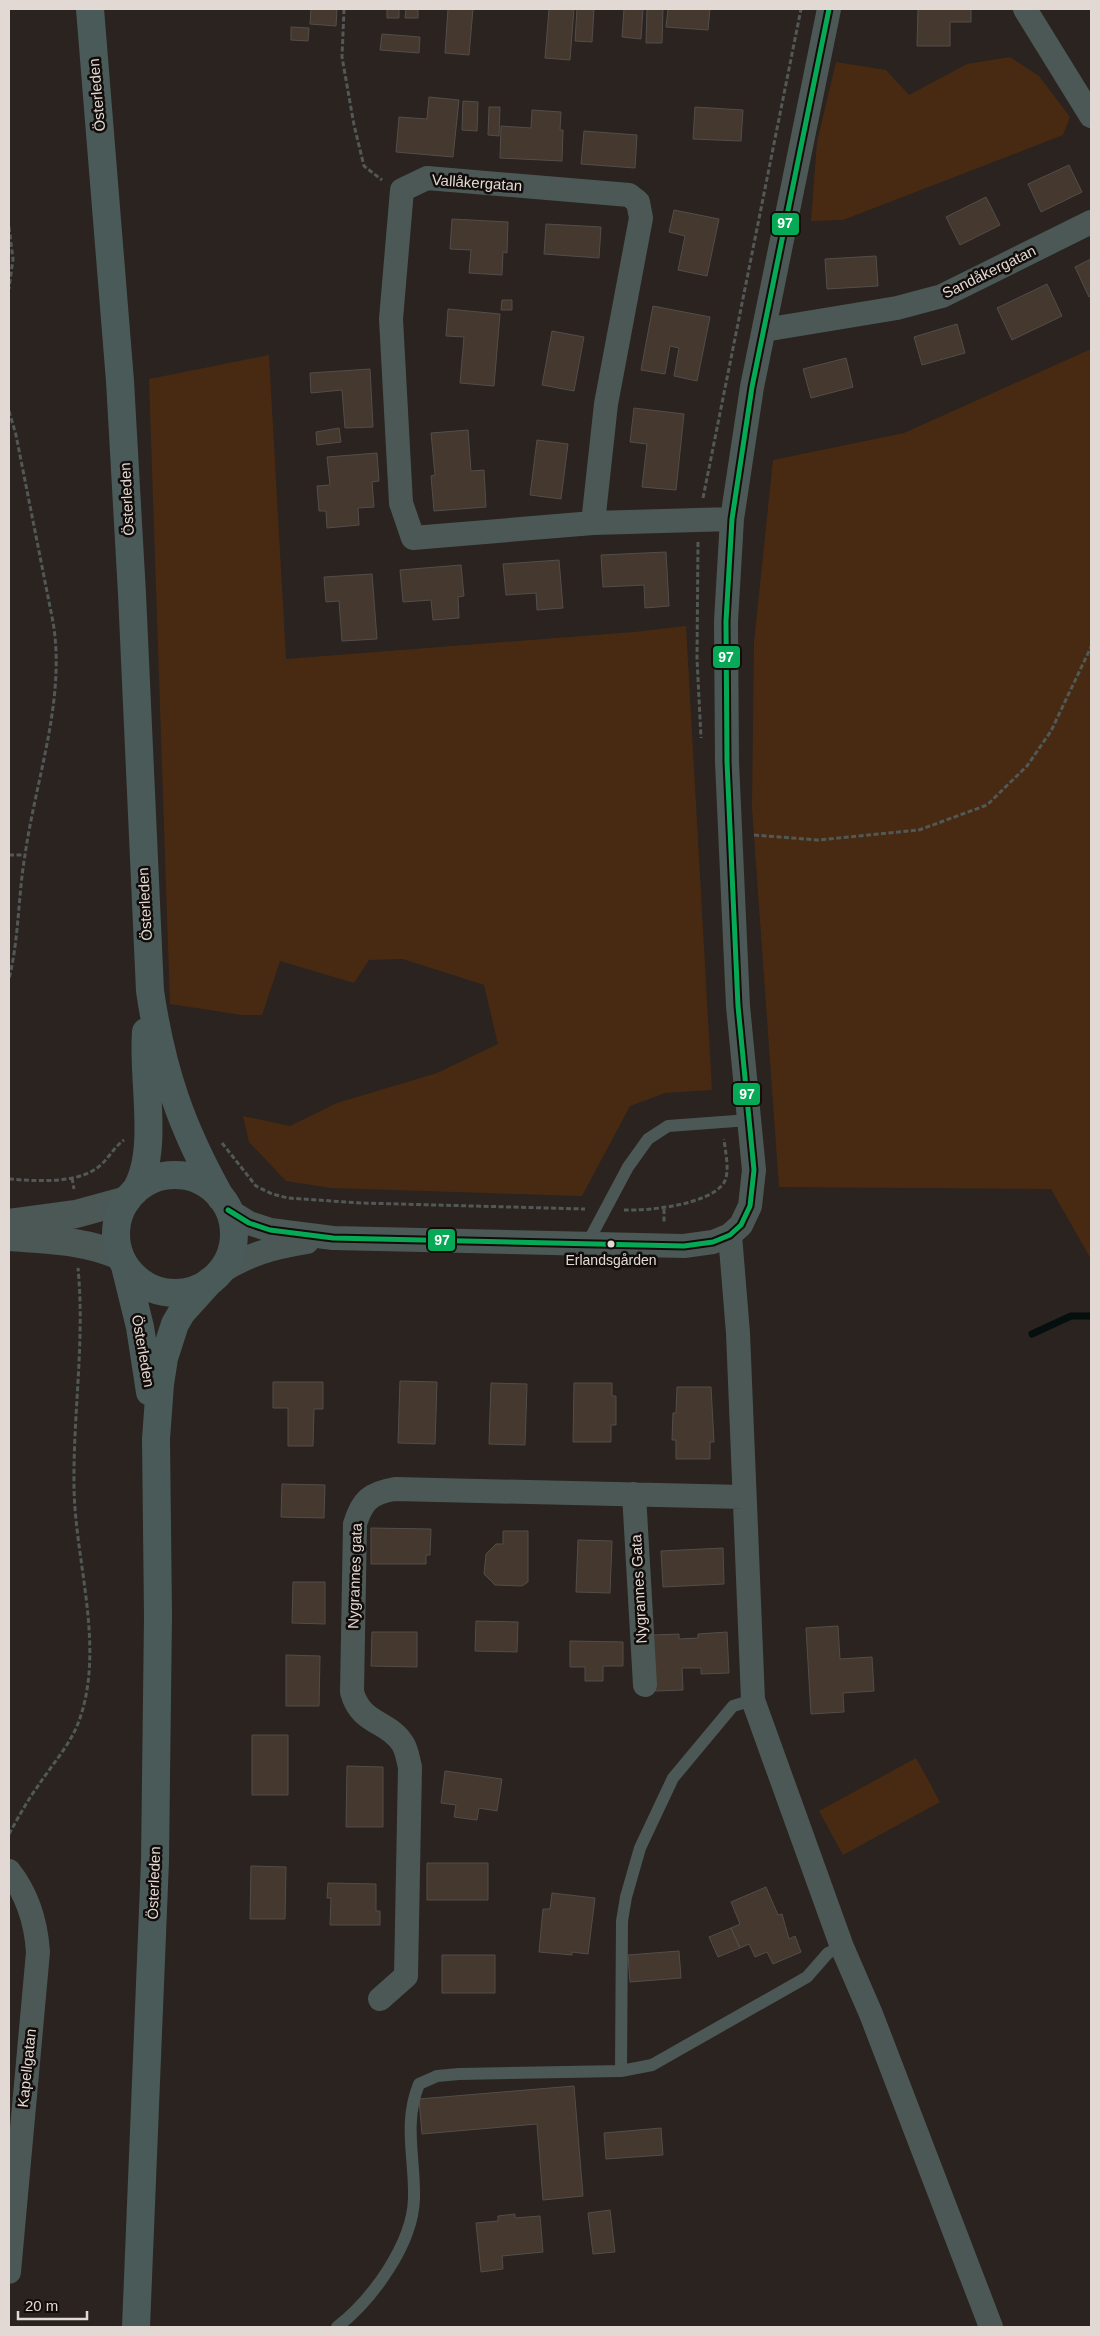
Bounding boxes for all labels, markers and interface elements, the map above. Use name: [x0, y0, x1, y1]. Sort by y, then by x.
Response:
street label: Österleden: [85, 58, 108, 132]
street label: Vallåkergatan: [431, 171, 523, 194]
line badge: 97: [771, 212, 800, 236]
text: 97: [777, 215, 793, 231]
street label: Sandåkergatan: [939, 242, 1038, 301]
street label: Österleden: [116, 462, 137, 536]
line badge: 97: [712, 645, 741, 669]
text: 97: [718, 649, 734, 665]
street label: Österleden: [134, 867, 155, 941]
line badge: 97: [732, 1082, 761, 1106]
text: 97: [739, 1086, 755, 1102]
line badge: 97: [427, 1228, 456, 1252]
text: 97: [434, 1232, 450, 1248]
marker: Erlandsgården: [606, 1239, 616, 1249]
place label: Erlandsgården: [565, 1252, 657, 1268]
street label: Österleden: [129, 1313, 158, 1389]
street label: Nygrannes gata: [344, 1522, 365, 1629]
street label: Nygrannes Gata: [627, 1533, 650, 1644]
street label: Österleden: [144, 1846, 163, 1920]
street label: Kapellgatan: [14, 2028, 39, 2108]
scale bar: [18, 2288, 86, 2320]
text: 20 m: [25, 2297, 58, 2314]

